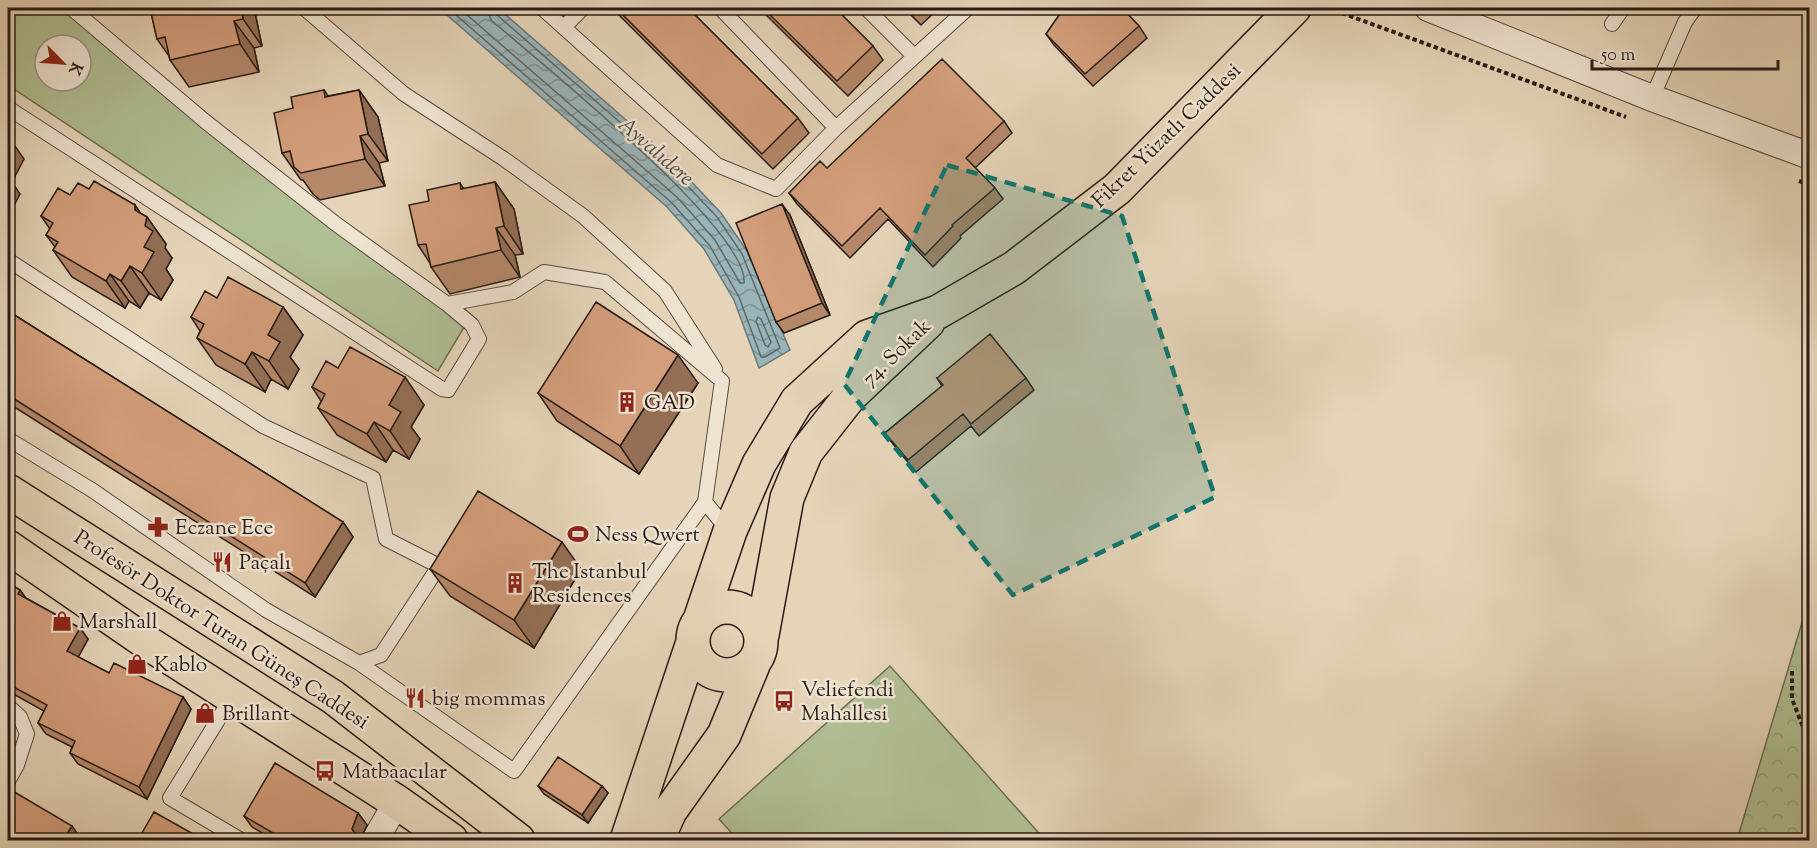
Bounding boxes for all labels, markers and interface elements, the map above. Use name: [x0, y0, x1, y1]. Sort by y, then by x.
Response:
north arrow: [33, 33, 93, 93]
scale bar: [1592, 33, 1778, 71]
text: 50 m: [1600, 43, 1636, 69]
street label: Fikret Yüzatlı Caddesi: [1086, 57, 1249, 216]
text: K: [61, 58, 87, 79]
water label: Ayvalıdere: [610, 110, 700, 195]
street label: 74. Sokak: [856, 312, 939, 394]
place label: GAD: [644, 389, 695, 419]
building icon: GAD: [615, 390, 639, 414]
place label: Eczane Ece: [175, 514, 273, 544]
pharmacy icon: Eczane Ece: [146, 515, 170, 539]
place label: Ness Qwert: [595, 521, 700, 551]
sports icon: Ness Qwert: [566, 522, 590, 546]
street label: Profesör Doktor Turan Güneş Caddesi: [67, 524, 374, 738]
place label: Paçalı: [239, 549, 291, 579]
restaurant icon: Paçalı: [210, 550, 234, 574]
place label: The Istanbul Residences: [532, 558, 647, 612]
building icon: The Istanbul Residences: [503, 571, 527, 595]
place label: Marshall: [79, 608, 158, 638]
shop icon: Marshall: [50, 609, 74, 633]
place label: Kablo: [154, 651, 207, 681]
shop icon: Kablo: [125, 652, 149, 676]
place label: Veliefendi Mahallesi: [801, 676, 894, 730]
place label: big mommas: [432, 685, 545, 715]
restaurant icon: big mommas: [403, 686, 427, 710]
bus stop icon: Veliefendi Mahallesi: [772, 689, 796, 713]
place label: Brillant: [222, 700, 290, 730]
shop icon: Brillant: [193, 701, 217, 725]
place label: Matbaacılar: [342, 758, 447, 788]
bus stop icon: Matbaacılar: [313, 759, 337, 783]

